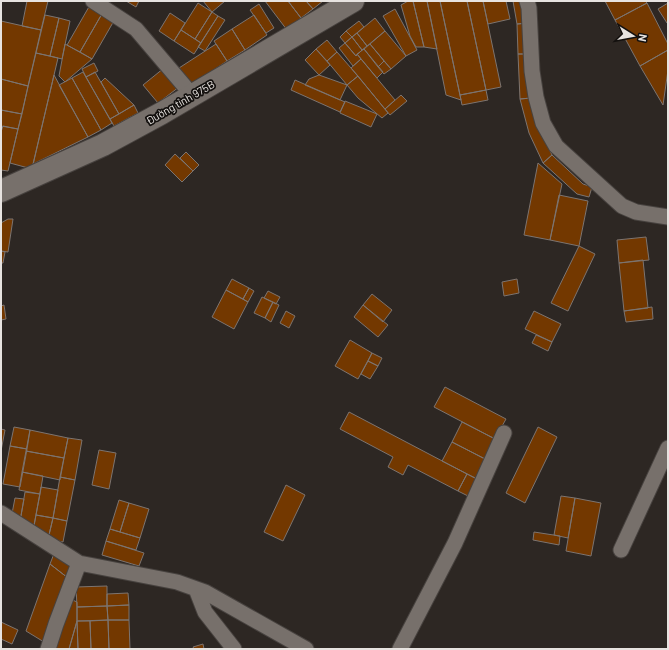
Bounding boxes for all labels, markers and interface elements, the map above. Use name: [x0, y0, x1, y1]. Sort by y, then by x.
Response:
north arrow: [613, 16, 653, 56]
text: N: [636, 33, 650, 43]
street label: Đường tỉnh 975B: [143, 77, 217, 127]

